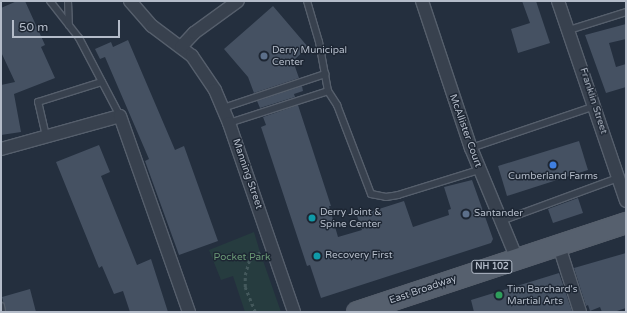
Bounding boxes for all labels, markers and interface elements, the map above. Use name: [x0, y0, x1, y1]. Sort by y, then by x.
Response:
scale bar: [14, 12, 122, 38]
text: 50 m: [19, 20, 48, 34]
place label: Derry Municipal Center: [272, 44, 347, 68]
marker: Derry Municipal Center: [259, 51, 269, 61]
street label: Franklin Street: [577, 66, 609, 136]
street label: McAllister Court: [446, 93, 484, 169]
street label: Manning Street: [229, 137, 265, 211]
marker: Cumberland Farms: [548, 160, 558, 170]
place label: Cumberland Farms: [508, 171, 598, 183]
place label: Derry Joint & Spine Center: [320, 206, 382, 230]
place label: Santander: [474, 208, 523, 220]
marker: Santander: [461, 209, 471, 219]
marker: Derry Joint & Spine Center: [307, 213, 317, 223]
place label: Recovery First: [325, 250, 393, 262]
marker: Recovery First: [312, 251, 322, 261]
park label: Pocket Park: [214, 252, 270, 264]
road number: NH 102: [471, 260, 513, 274]
street label: East Broadway: [388, 273, 458, 307]
place label: Tim Barchard's Martial Arts: [507, 283, 578, 306]
marker: Tim Barchard's Martial Arts: [494, 290, 504, 300]

